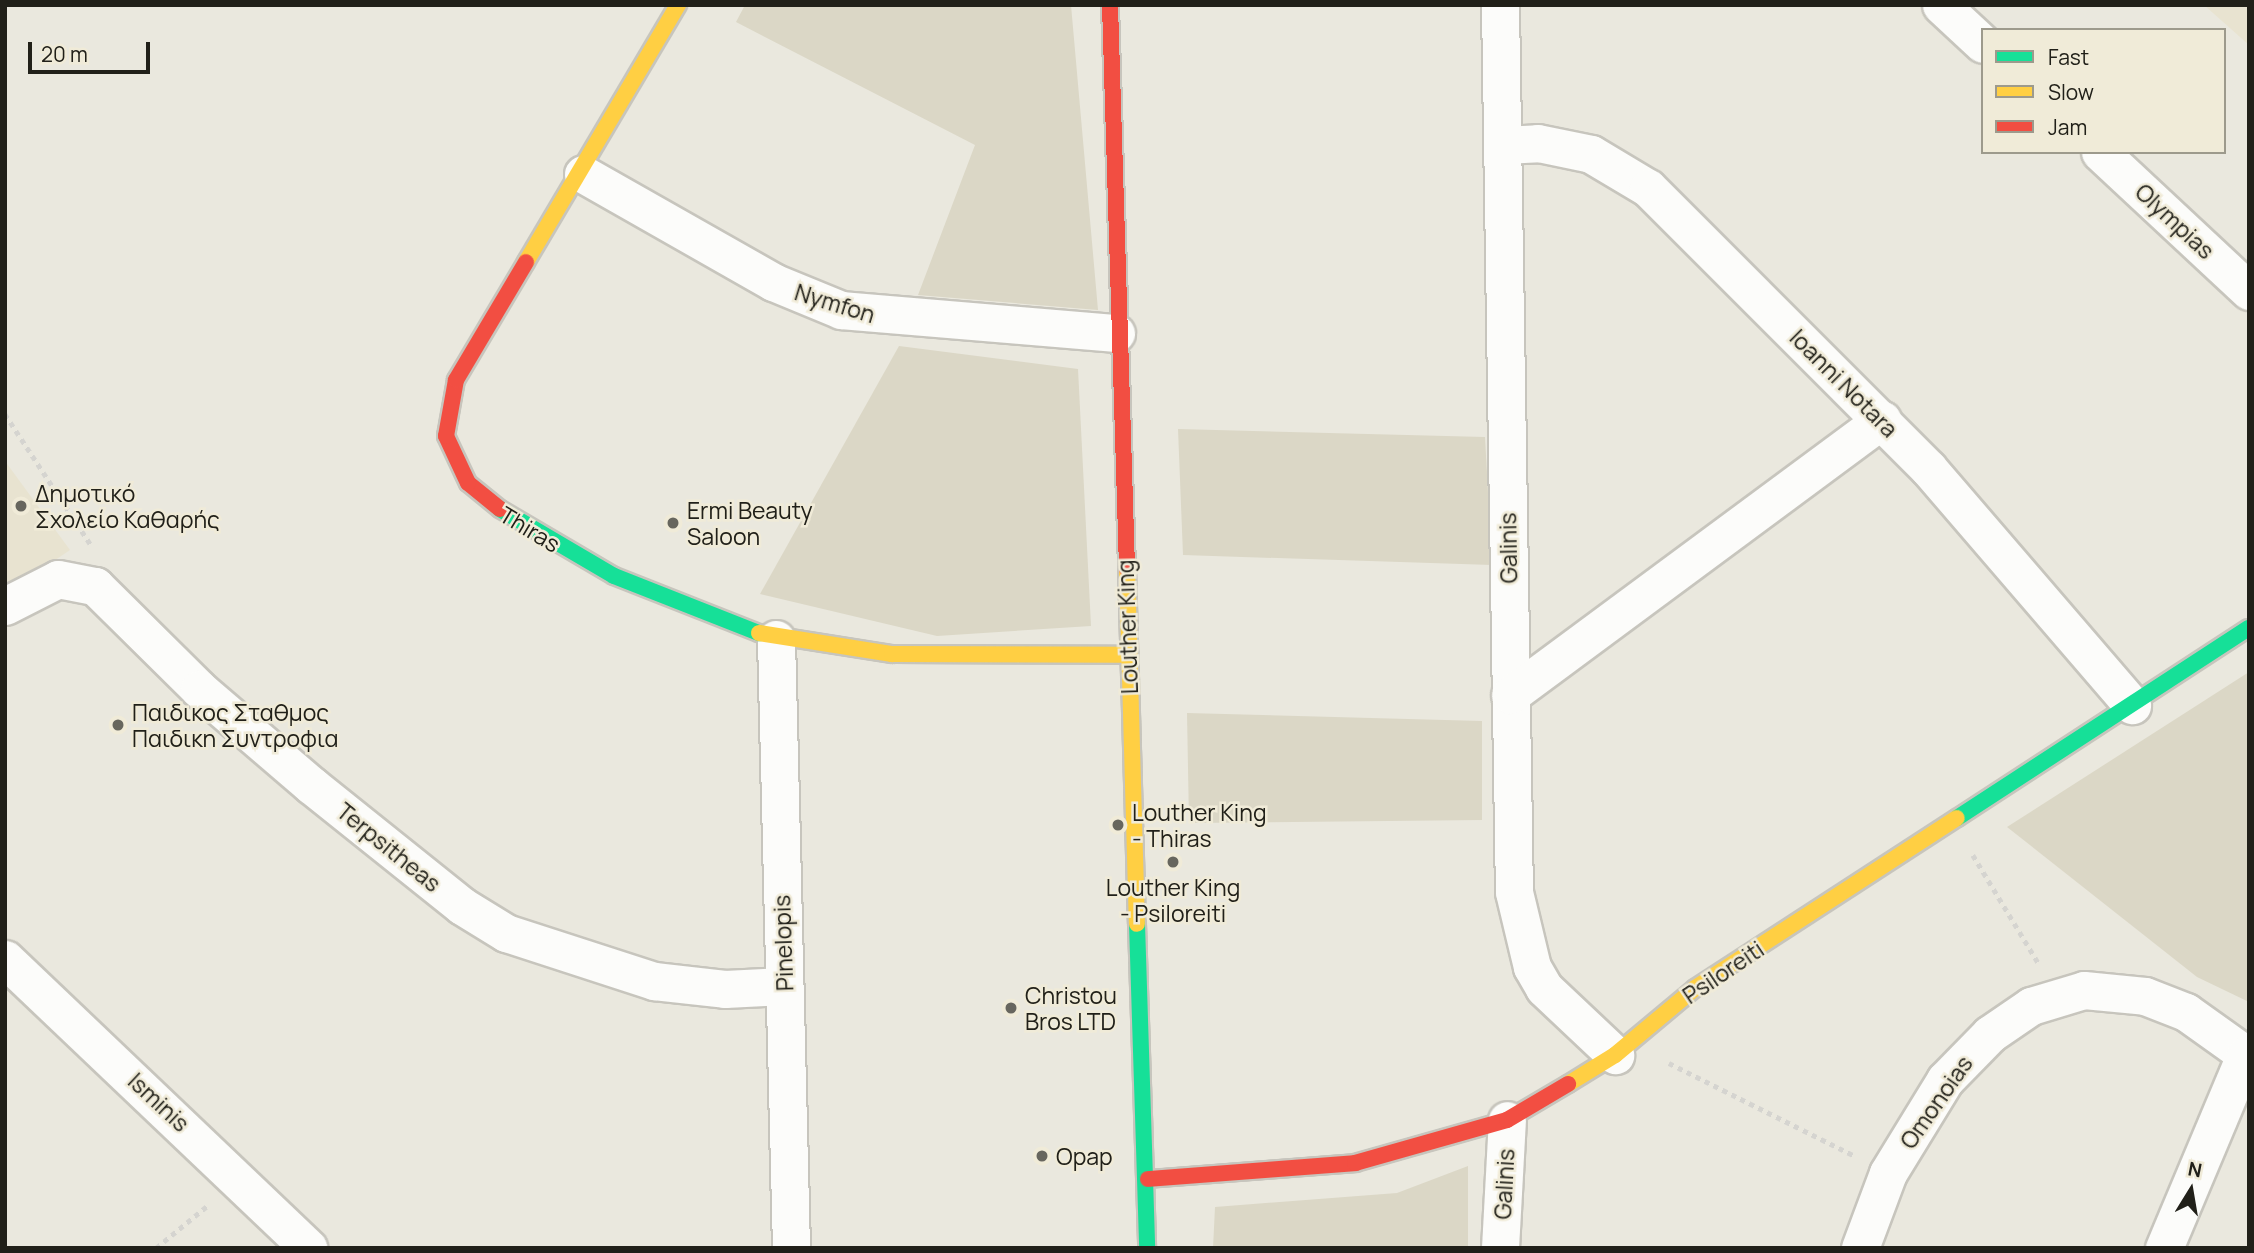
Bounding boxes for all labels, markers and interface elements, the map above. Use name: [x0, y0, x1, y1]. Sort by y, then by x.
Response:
scale bar: [32, 28, 154, 72]
legend: [1981, 28, 2226, 154]
text: 20 m: [41, 40, 88, 68]
text: Fast: [2048, 43, 2089, 71]
text: Slow: [2048, 78, 2094, 106]
text: Jam: [2048, 113, 2087, 141]
street label: Olympias: [2130, 178, 2220, 264]
street label: Nymfon: [792, 278, 878, 328]
street label: Ioanni Notara: [1784, 323, 1904, 443]
place label: Δημοτικό Σχολείο Καθαρής: [35, 479, 220, 533]
place label: Ermi Beauty Saloon: [687, 496, 813, 550]
marker: Δημοτικό Σχολείο Καθαρής: [13, 498, 29, 514]
street label: Thiras: [495, 500, 565, 558]
street label: Galinis: [1494, 512, 1522, 584]
marker: Ermi Beauty Saloon: [665, 515, 681, 531]
street label: Louther King: [1111, 559, 1143, 695]
place label: Παιδικος Σταθμος Παιδικη Συντροφια: [132, 698, 338, 752]
marker: Παιδικος Σταθμος Παιδικη Συντροφια: [110, 717, 126, 733]
street label: Terpsitheas: [332, 797, 446, 897]
place label: Louther King - Thiras: [1132, 798, 1267, 852]
marker: Louther King - Thiras: [1110, 817, 1126, 833]
marker: Louther King - Psiloreiti: [1165, 854, 1181, 870]
place label: Louther King - Psiloreiti: [1106, 873, 1240, 927]
street label: Pinelopis: [768, 894, 798, 992]
street label: Psiloreiti: [1677, 935, 1769, 1009]
place label: Christou Bros LTD: [1025, 981, 1117, 1035]
marker: Christou Bros LTD: [1003, 1000, 1019, 1016]
street label: Omonoias: [1894, 1050, 1978, 1154]
street label: Isminis: [123, 1067, 195, 1137]
place label: Opap: [1056, 1142, 1113, 1170]
marker: Opap: [1034, 1148, 1050, 1164]
street label: Galinis: [1488, 1148, 1520, 1220]
north arrow: [2156, 1155, 2226, 1225]
text: N: [2186, 1155, 2204, 1183]

